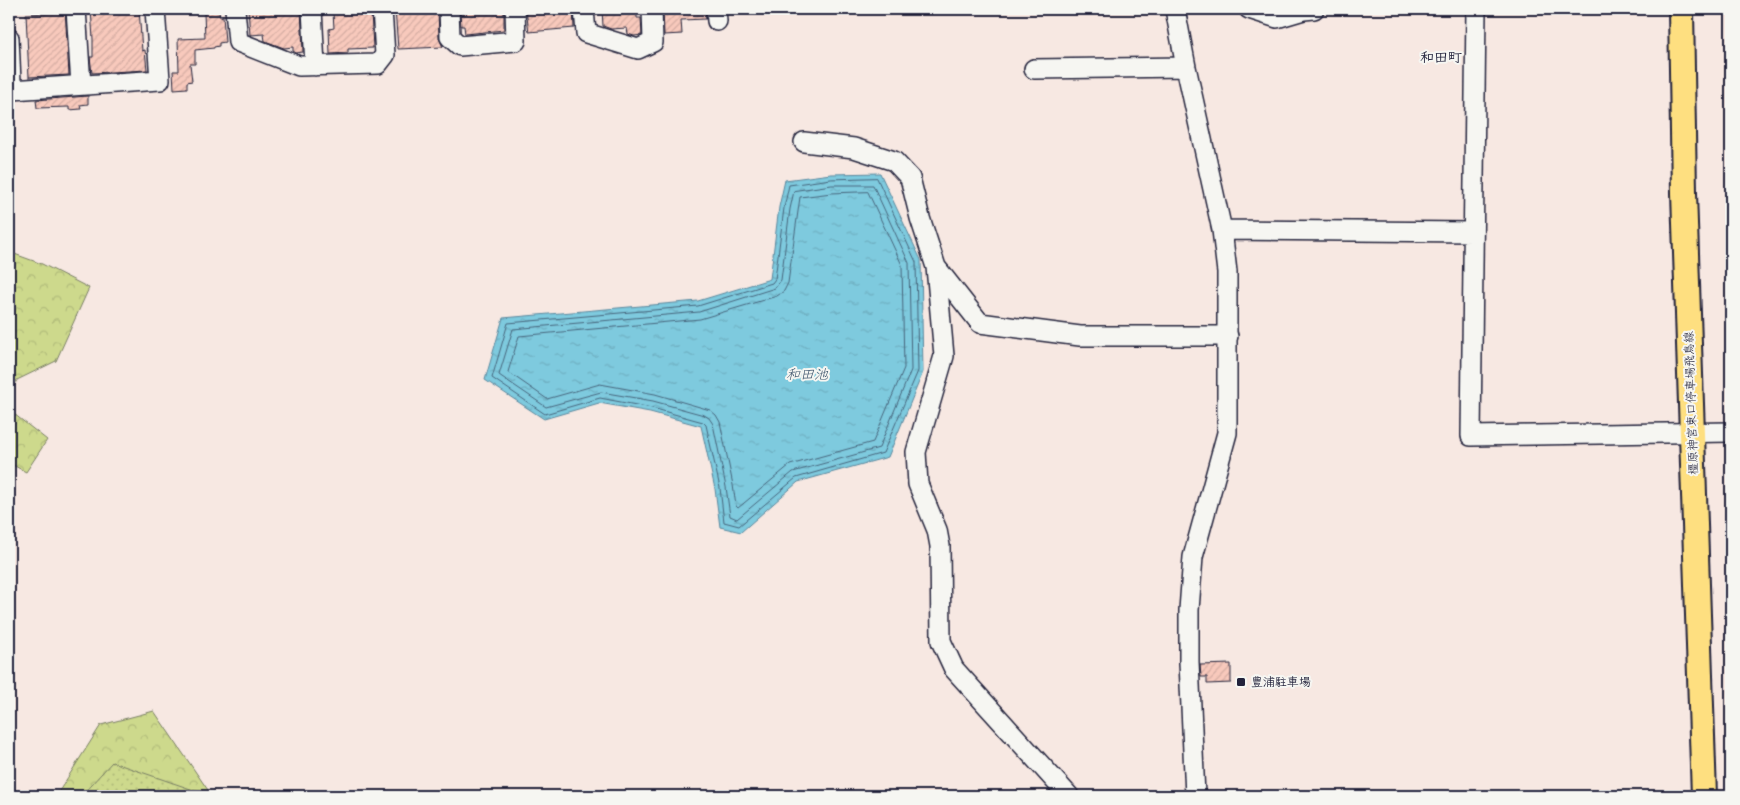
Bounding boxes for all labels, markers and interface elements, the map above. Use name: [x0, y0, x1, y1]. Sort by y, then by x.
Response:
district label: 和田町: [1420, 47, 1462, 66]
street label: 橿原神宮東口停車場飛鳥線: [1679, 331, 1701, 475]
water label: 和田池: [786, 364, 829, 383]
place label: 豊浦駐車場: [1251, 673, 1311, 689]
marker: 豊浦駐車場: [1235, 676, 1247, 688]

